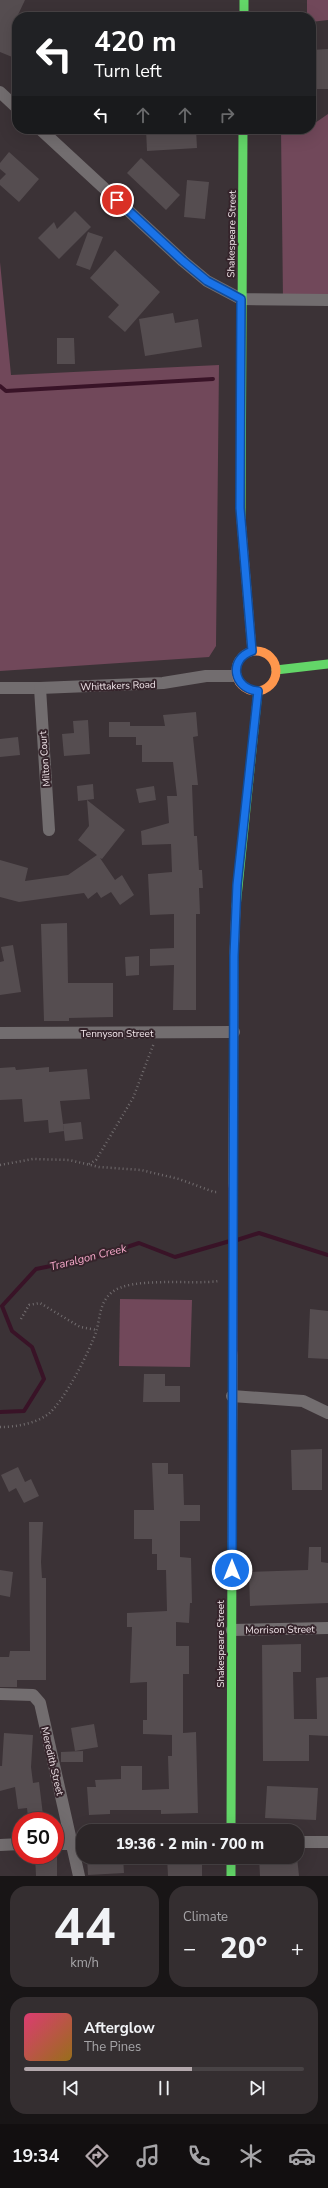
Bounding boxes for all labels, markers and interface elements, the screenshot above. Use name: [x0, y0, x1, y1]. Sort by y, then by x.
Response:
text: 420 m: [94, 23, 177, 61]
icon: left: [28, 28, 80, 80]
text: Turn left: [94, 59, 162, 83]
icon: left: [90, 104, 112, 126]
icon: ahead: [132, 104, 154, 126]
icon: ahead: [174, 104, 196, 126]
icon: right: [216, 104, 238, 126]
pin: [100, 183, 134, 217]
icon: arrive: [106, 189, 128, 211]
street label: Shakespeare Street: [224, 190, 240, 278]
street label: Whittakers Road: [80, 678, 156, 694]
street label: Milton Court: [36, 730, 54, 787]
street label: Tennyson Street: [81, 1027, 154, 1041]
water label: Traralgon Creek: [48, 1241, 129, 1274]
position arrow: [211, 1549, 253, 1591]
street label: Shakespeare Street: [214, 1600, 228, 1688]
street label: Morrison Street: [245, 1622, 315, 1638]
street label: Meredith Street: [37, 1726, 67, 1797]
speed limit sign: 50: [12, 1812, 64, 1864]
text: 19:36 · 2 min · 700 m: [116, 1834, 264, 1854]
text: 44: [53, 1892, 116, 1963]
text: Climate: [183, 1908, 228, 1926]
text: 20°: [220, 1928, 267, 1969]
text: −: [183, 1934, 196, 1964]
text: +: [291, 1934, 304, 1964]
text: km/h: [70, 1954, 99, 1972]
text: Afterglow: [84, 2018, 155, 2038]
text: The Pines: [84, 2038, 141, 2056]
icon: previous: [60, 2077, 82, 2099]
icon: pause: [153, 2077, 175, 2099]
icon: next: [246, 2077, 268, 2099]
icon: directions: [83, 2142, 111, 2170]
icon: music: [134, 2142, 162, 2170]
icon: phone: [185, 2142, 213, 2170]
icon: climate: [237, 2142, 265, 2170]
icon: car: [288, 2142, 316, 2170]
text: 19:34: [12, 2144, 59, 2168]

